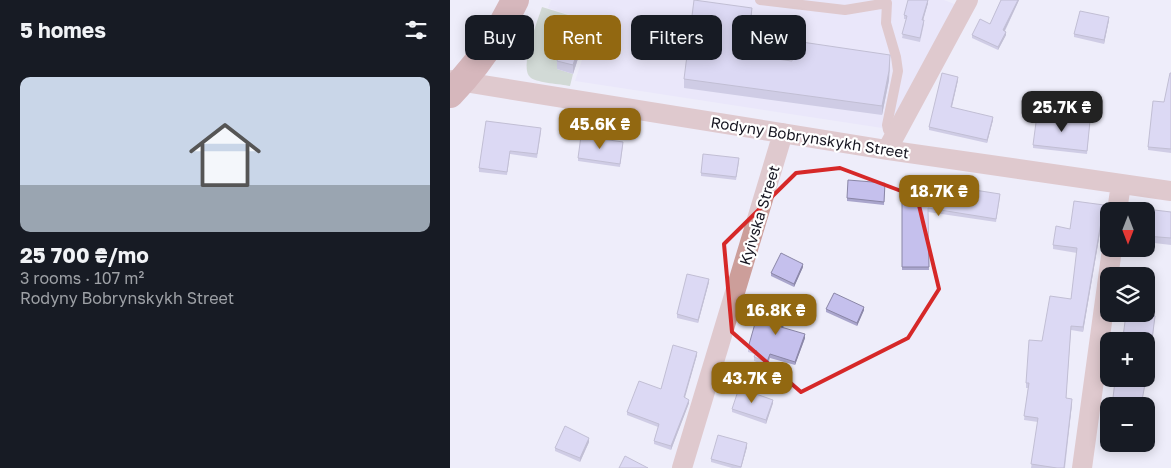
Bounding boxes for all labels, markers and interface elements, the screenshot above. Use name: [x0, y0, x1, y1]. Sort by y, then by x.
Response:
chip: Buy: [465, 15, 534, 60]
chip: Rent: [544, 15, 621, 60]
chip: Filters: [631, 15, 722, 60]
chip: New: [732, 15, 806, 60]
icon: filters: [402, 16, 430, 44]
text: 5 homes: [20, 17, 106, 43]
pin: 25.7K ₴: [1016, 90, 1108, 133]
text: 25.7K ₴: [1033, 97, 1091, 117]
pin: 45.6K ₴: [554, 108, 646, 150]
icon: home: [180, 110, 270, 200]
street label: Rodyny Bobrynskykh Street: [709, 112, 911, 162]
text: 45.6K ₴: [570, 114, 630, 134]
street label: Kyivska Street: [735, 163, 783, 267]
pin: 18.7K ₴: [893, 174, 985, 217]
text: 18.7K ₴: [910, 181, 968, 201]
north arrow: [1100, 202, 1155, 258]
map controls: [1100, 202, 1155, 452]
text: 25 700 ₴/mo: [20, 242, 149, 268]
button: layers: [1100, 267, 1155, 322]
text: 3 rooms · 107 m²: [20, 268, 144, 288]
text: Rodyny Bobrynskykh Street: [20, 288, 234, 308]
pin: 16.8K ₴: [730, 294, 822, 336]
text: 16.8K ₴: [746, 300, 806, 320]
button: +: [1100, 332, 1155, 387]
pin: 43.7K ₴: [706, 362, 798, 404]
text: 43.7K ₴: [723, 368, 781, 388]
button: −: [1100, 397, 1155, 452]

